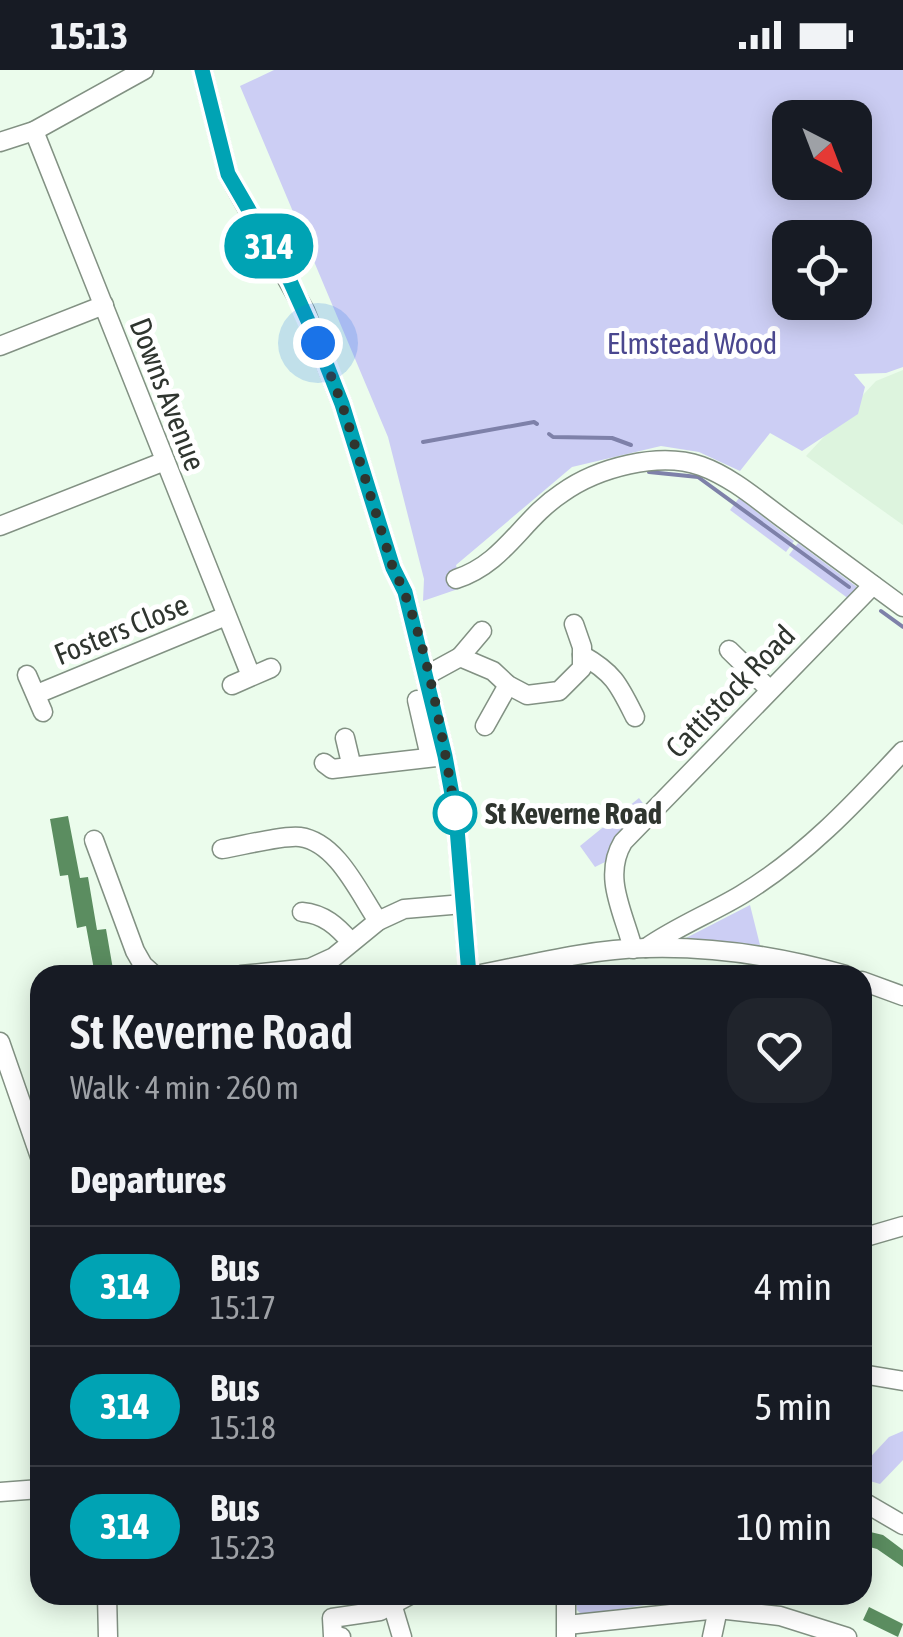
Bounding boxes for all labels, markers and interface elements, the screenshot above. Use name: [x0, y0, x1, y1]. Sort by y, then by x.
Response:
text: 15:13: [50, 14, 128, 57]
north arrow: [772, 100, 872, 200]
map controls: [772, 100, 872, 320]
line badge: 314: [212, 214, 326, 278]
button: locate: [772, 220, 872, 320]
text: 314: [244, 226, 294, 266]
street label: Downs Avenue: [123, 313, 213, 475]
your location: [293, 318, 343, 368]
park label: Elmstead Wood: [607, 326, 777, 360]
street label: Fosters Close: [49, 587, 193, 671]
street label: Cattistock Road: [659, 618, 801, 764]
marker: St Keverne Road: [434, 792, 476, 834]
place label: St Keverne Road: [485, 796, 662, 830]
button: heart: [727, 998, 832, 1103]
text: St Keverne Road: [70, 1004, 353, 1059]
text: Walk · 4 min · 260 m: [70, 1069, 299, 1106]
text: Departures: [70, 1158, 226, 1201]
text: Bus: [210, 1246, 260, 1289]
text: 4 min: [754, 1265, 832, 1308]
text: 314: [100, 1266, 150, 1306]
text: 15:17: [210, 1289, 276, 1326]
text: Bus: [210, 1366, 260, 1409]
text: 5 min: [754, 1385, 832, 1428]
text: 314: [100, 1386, 150, 1426]
text: 15:18: [210, 1409, 276, 1446]
text: Bus: [210, 1486, 260, 1529]
text: 10 min: [737, 1505, 832, 1548]
text: 314: [100, 1506, 150, 1546]
text: 15:23: [210, 1529, 276, 1566]

